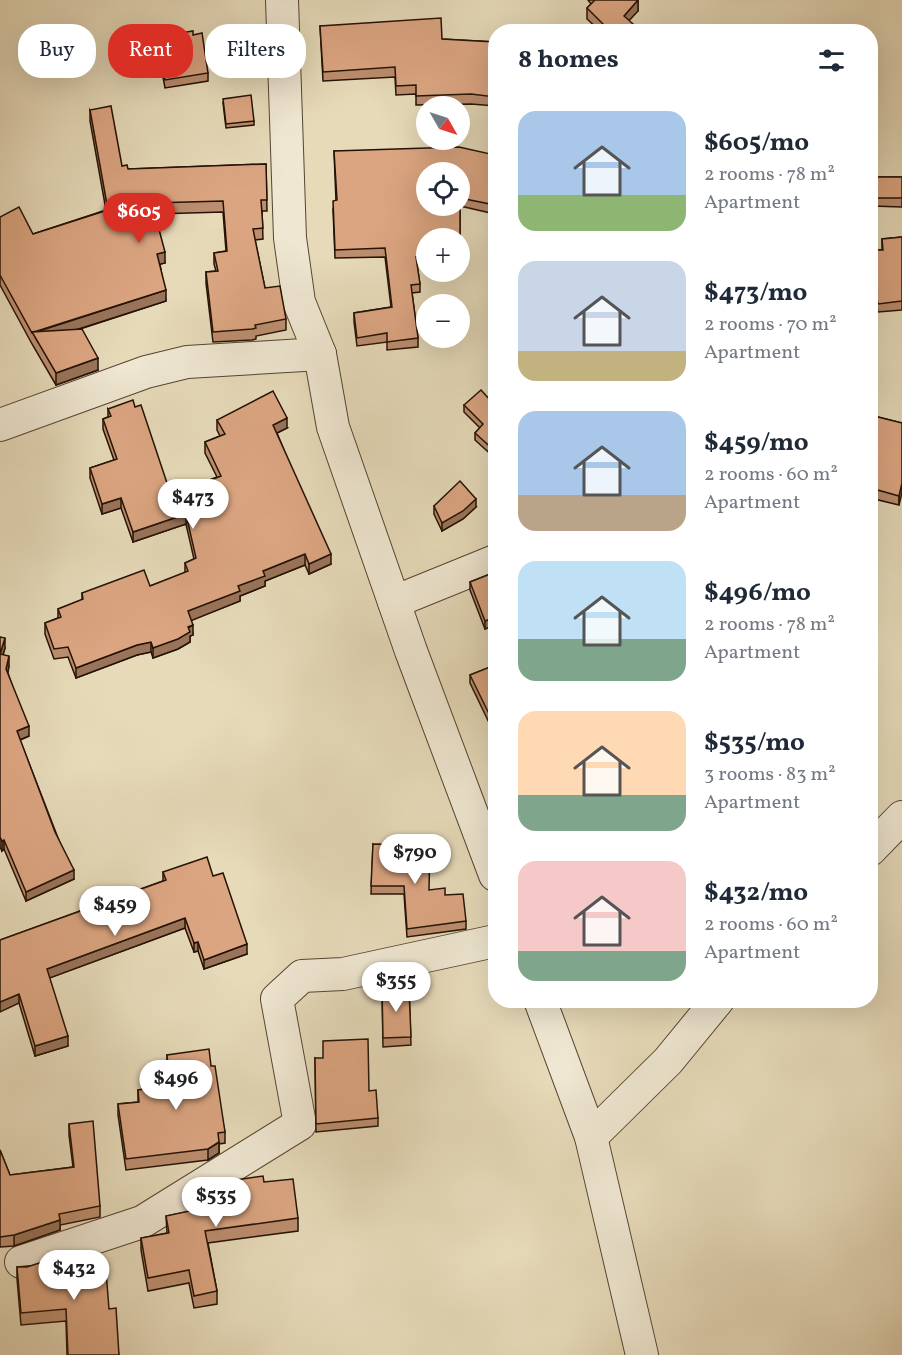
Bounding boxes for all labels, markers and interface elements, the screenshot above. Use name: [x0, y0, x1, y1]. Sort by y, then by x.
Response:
chip: Buy: [18, 24, 96, 78]
chip: Rent: [108, 24, 193, 78]
chip: Filters: [205, 24, 306, 78]
text: 8 homes: [518, 42, 619, 78]
icon: filters: [815, 44, 848, 77]
north arrow: [416, 96, 470, 150]
map controls: [416, 96, 470, 348]
text: $605/mo: [704, 125, 809, 161]
icon: home: [566, 135, 638, 207]
text: 2 rooms · 78 m²: [704, 161, 835, 189]
button: locate: [416, 162, 470, 216]
text: Apartment: [704, 189, 800, 217]
pin: $605: [103, 193, 175, 244]
text: $605: [117, 198, 161, 226]
button: +: [416, 228, 470, 282]
text: $473/mo: [704, 275, 807, 311]
icon: home: [566, 285, 638, 357]
button: −: [416, 294, 470, 348]
text: 2 rooms · 70 m²: [704, 311, 837, 339]
text: Apartment: [704, 339, 800, 367]
text: $459/mo: [704, 425, 809, 461]
icon: home: [566, 435, 638, 507]
text: 2 rooms · 60 m²: [704, 461, 838, 489]
pin: $473: [157, 479, 229, 530]
text: $473: [172, 484, 214, 512]
text: Apartment: [704, 489, 800, 517]
text: $496/mo: [704, 575, 811, 611]
icon: home: [566, 585, 638, 657]
text: 2 rooms · 78 m²: [704, 611, 835, 639]
text: Apartment: [704, 639, 800, 667]
text: $535/mo: [704, 725, 805, 761]
icon: home: [566, 735, 638, 807]
text: 3 rooms · 83 m²: [704, 761, 836, 789]
text: Apartment: [704, 789, 800, 817]
pin: $790: [379, 834, 451, 885]
text: $790: [393, 839, 437, 867]
text: $432/mo: [704, 875, 808, 911]
icon: home: [566, 885, 638, 957]
pin: $459: [79, 886, 151, 937]
text: $459: [93, 891, 137, 919]
text: 2 rooms · 60 m²: [704, 911, 838, 939]
text: Apartment: [704, 939, 800, 967]
pin: $355: [360, 962, 432, 1013]
text: $355: [376, 967, 416, 995]
pin: $496: [140, 1060, 212, 1111]
text: $496: [153, 1065, 199, 1093]
pin: $535: [180, 1177, 252, 1228]
text: $535: [196, 1182, 236, 1210]
pin: $432: [38, 1250, 110, 1301]
text: $432: [52, 1255, 96, 1283]

